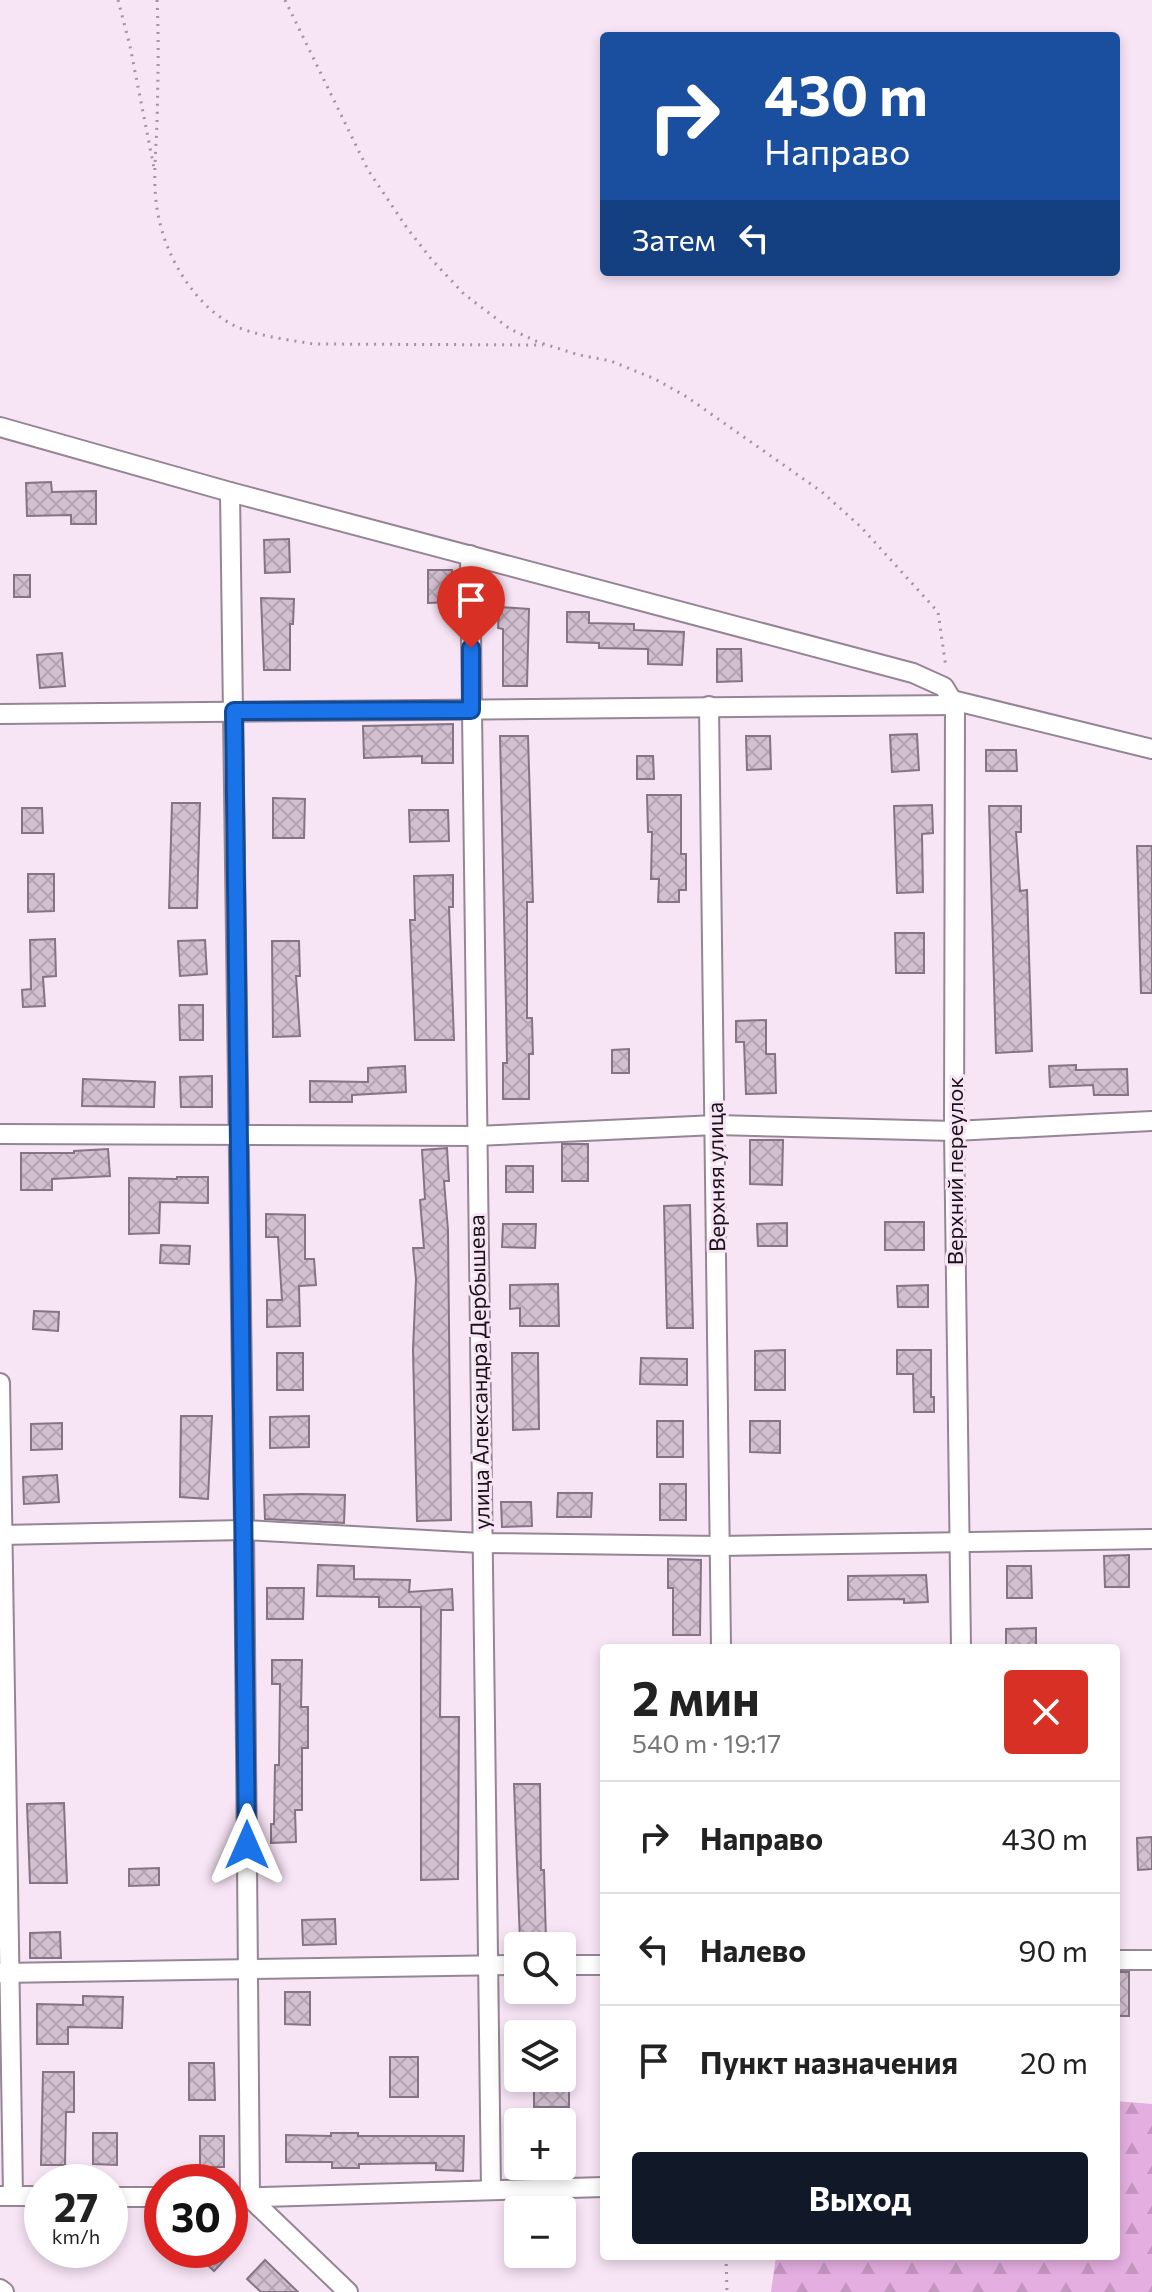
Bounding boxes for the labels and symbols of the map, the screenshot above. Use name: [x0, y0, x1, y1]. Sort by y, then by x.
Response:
pin: [437, 566, 505, 648]
street label: Верхний переулок: [941, 1077, 968, 1265]
street label: Верхняя улица: [701, 1102, 730, 1252]
street label: улица Александра Дербышева: [462, 1214, 495, 1530]
position arrow: [205, 1803, 289, 1887]
speed limit sign: 30: [144, 2164, 248, 2268]

